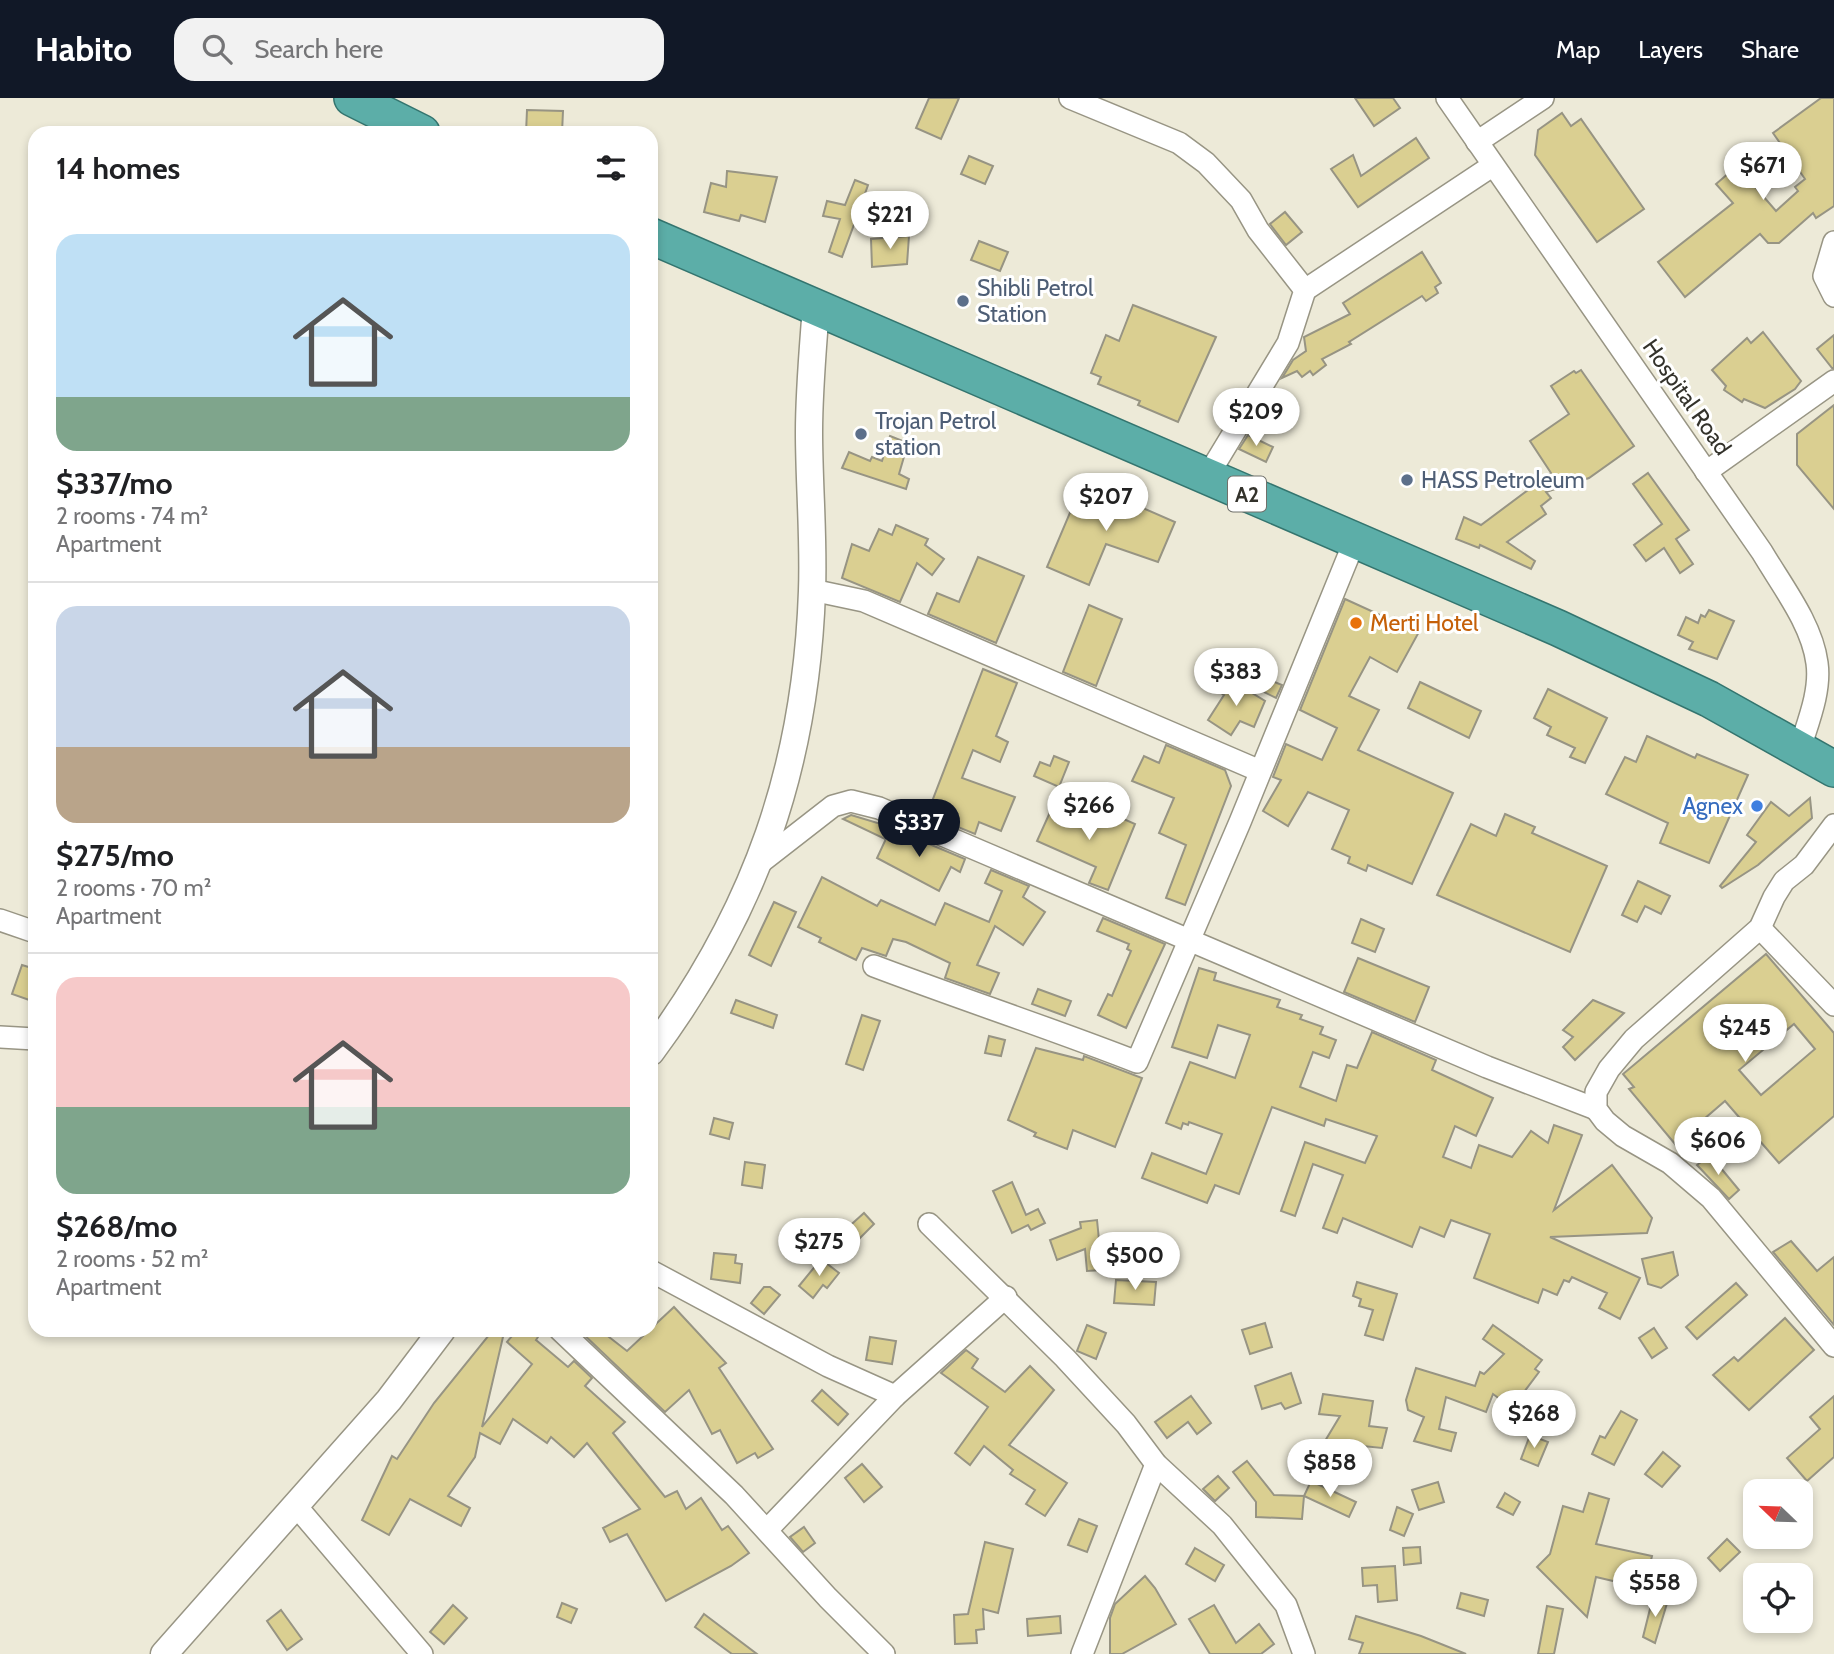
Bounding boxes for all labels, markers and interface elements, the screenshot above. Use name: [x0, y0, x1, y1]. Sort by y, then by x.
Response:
search box: [174, 18, 664, 81]
text: Habito: [35, 29, 132, 69]
icon: search: [198, 30, 236, 68]
text: Search here: [254, 33, 383, 65]
text: Map: [1556, 35, 1600, 64]
text: Layers: [1638, 35, 1703, 64]
text: Share: [1741, 35, 1799, 64]
pin: $671: [1722, 142, 1804, 202]
icon: filters: [592, 149, 630, 187]
text: 14 homes: [56, 150, 180, 187]
text: $671: [1740, 151, 1786, 179]
pin: $221: [849, 192, 931, 251]
text: $221: [867, 200, 913, 228]
place label: Shibli Petrol Station: [977, 274, 1094, 328]
icon: home: [280, 279, 406, 405]
marker: Shibli Petrol Station: [955, 293, 971, 309]
street label: Hospital Road: [1637, 334, 1737, 460]
pin: $209: [1215, 388, 1297, 448]
text: $209: [1229, 397, 1283, 425]
place label: Trojan Petrol station: [875, 407, 997, 461]
marker: Trojan Petrol station: [853, 426, 869, 442]
text: $337/mo: [56, 465, 173, 502]
place label: HASS Petroleum: [1421, 466, 1585, 494]
marker: HASS Petroleum: [1399, 472, 1415, 488]
pin: $207: [1065, 474, 1147, 533]
road number: A2: [1228, 476, 1266, 512]
text: $207: [1079, 482, 1133, 510]
text: 2 rooms · 74 m²: [56, 502, 208, 530]
text: Apartment: [56, 530, 161, 558]
place label: Merti Hotel: [1370, 609, 1479, 637]
marker: Merti Hotel: [1348, 615, 1364, 631]
pin: $383: [1195, 648, 1277, 708]
icon: home: [280, 651, 406, 777]
text: $383: [1210, 657, 1262, 685]
pin: $266: [1048, 782, 1130, 842]
text: $266: [1063, 791, 1115, 819]
place label: Agnex: [1682, 792, 1743, 820]
marker: Agnex: [1749, 798, 1765, 814]
pin: $337: [878, 800, 960, 859]
text: $337: [894, 808, 944, 836]
text: $275/mo: [56, 837, 174, 874]
text: 2 rooms · 70 m²: [56, 874, 211, 902]
text: Apartment: [56, 902, 161, 930]
pin: $245: [1704, 1004, 1786, 1064]
text: $245: [1719, 1013, 1771, 1041]
icon: home: [280, 1022, 406, 1148]
pin: $606: [1677, 1118, 1759, 1177]
text: $606: [1690, 1126, 1746, 1154]
text: $268/mo: [56, 1208, 177, 1245]
pin: $275: [778, 1218, 860, 1278]
text: $275: [794, 1227, 844, 1255]
pin: $500: [1094, 1232, 1176, 1292]
text: $500: [1106, 1241, 1164, 1269]
text: 2 rooms · 52 m²: [56, 1245, 209, 1273]
text: Apartment: [56, 1273, 161, 1301]
pin: $268: [1493, 1390, 1575, 1450]
text: $268: [1508, 1399, 1560, 1427]
pin: $858: [1289, 1440, 1371, 1499]
text: $858: [1303, 1448, 1357, 1476]
north arrow: [1743, 1479, 1813, 1549]
map controls: [1743, 1479, 1813, 1633]
pin: $558: [1614, 1560, 1696, 1619]
button: locate: [1743, 1563, 1813, 1633]
text: $558: [1629, 1568, 1681, 1596]

